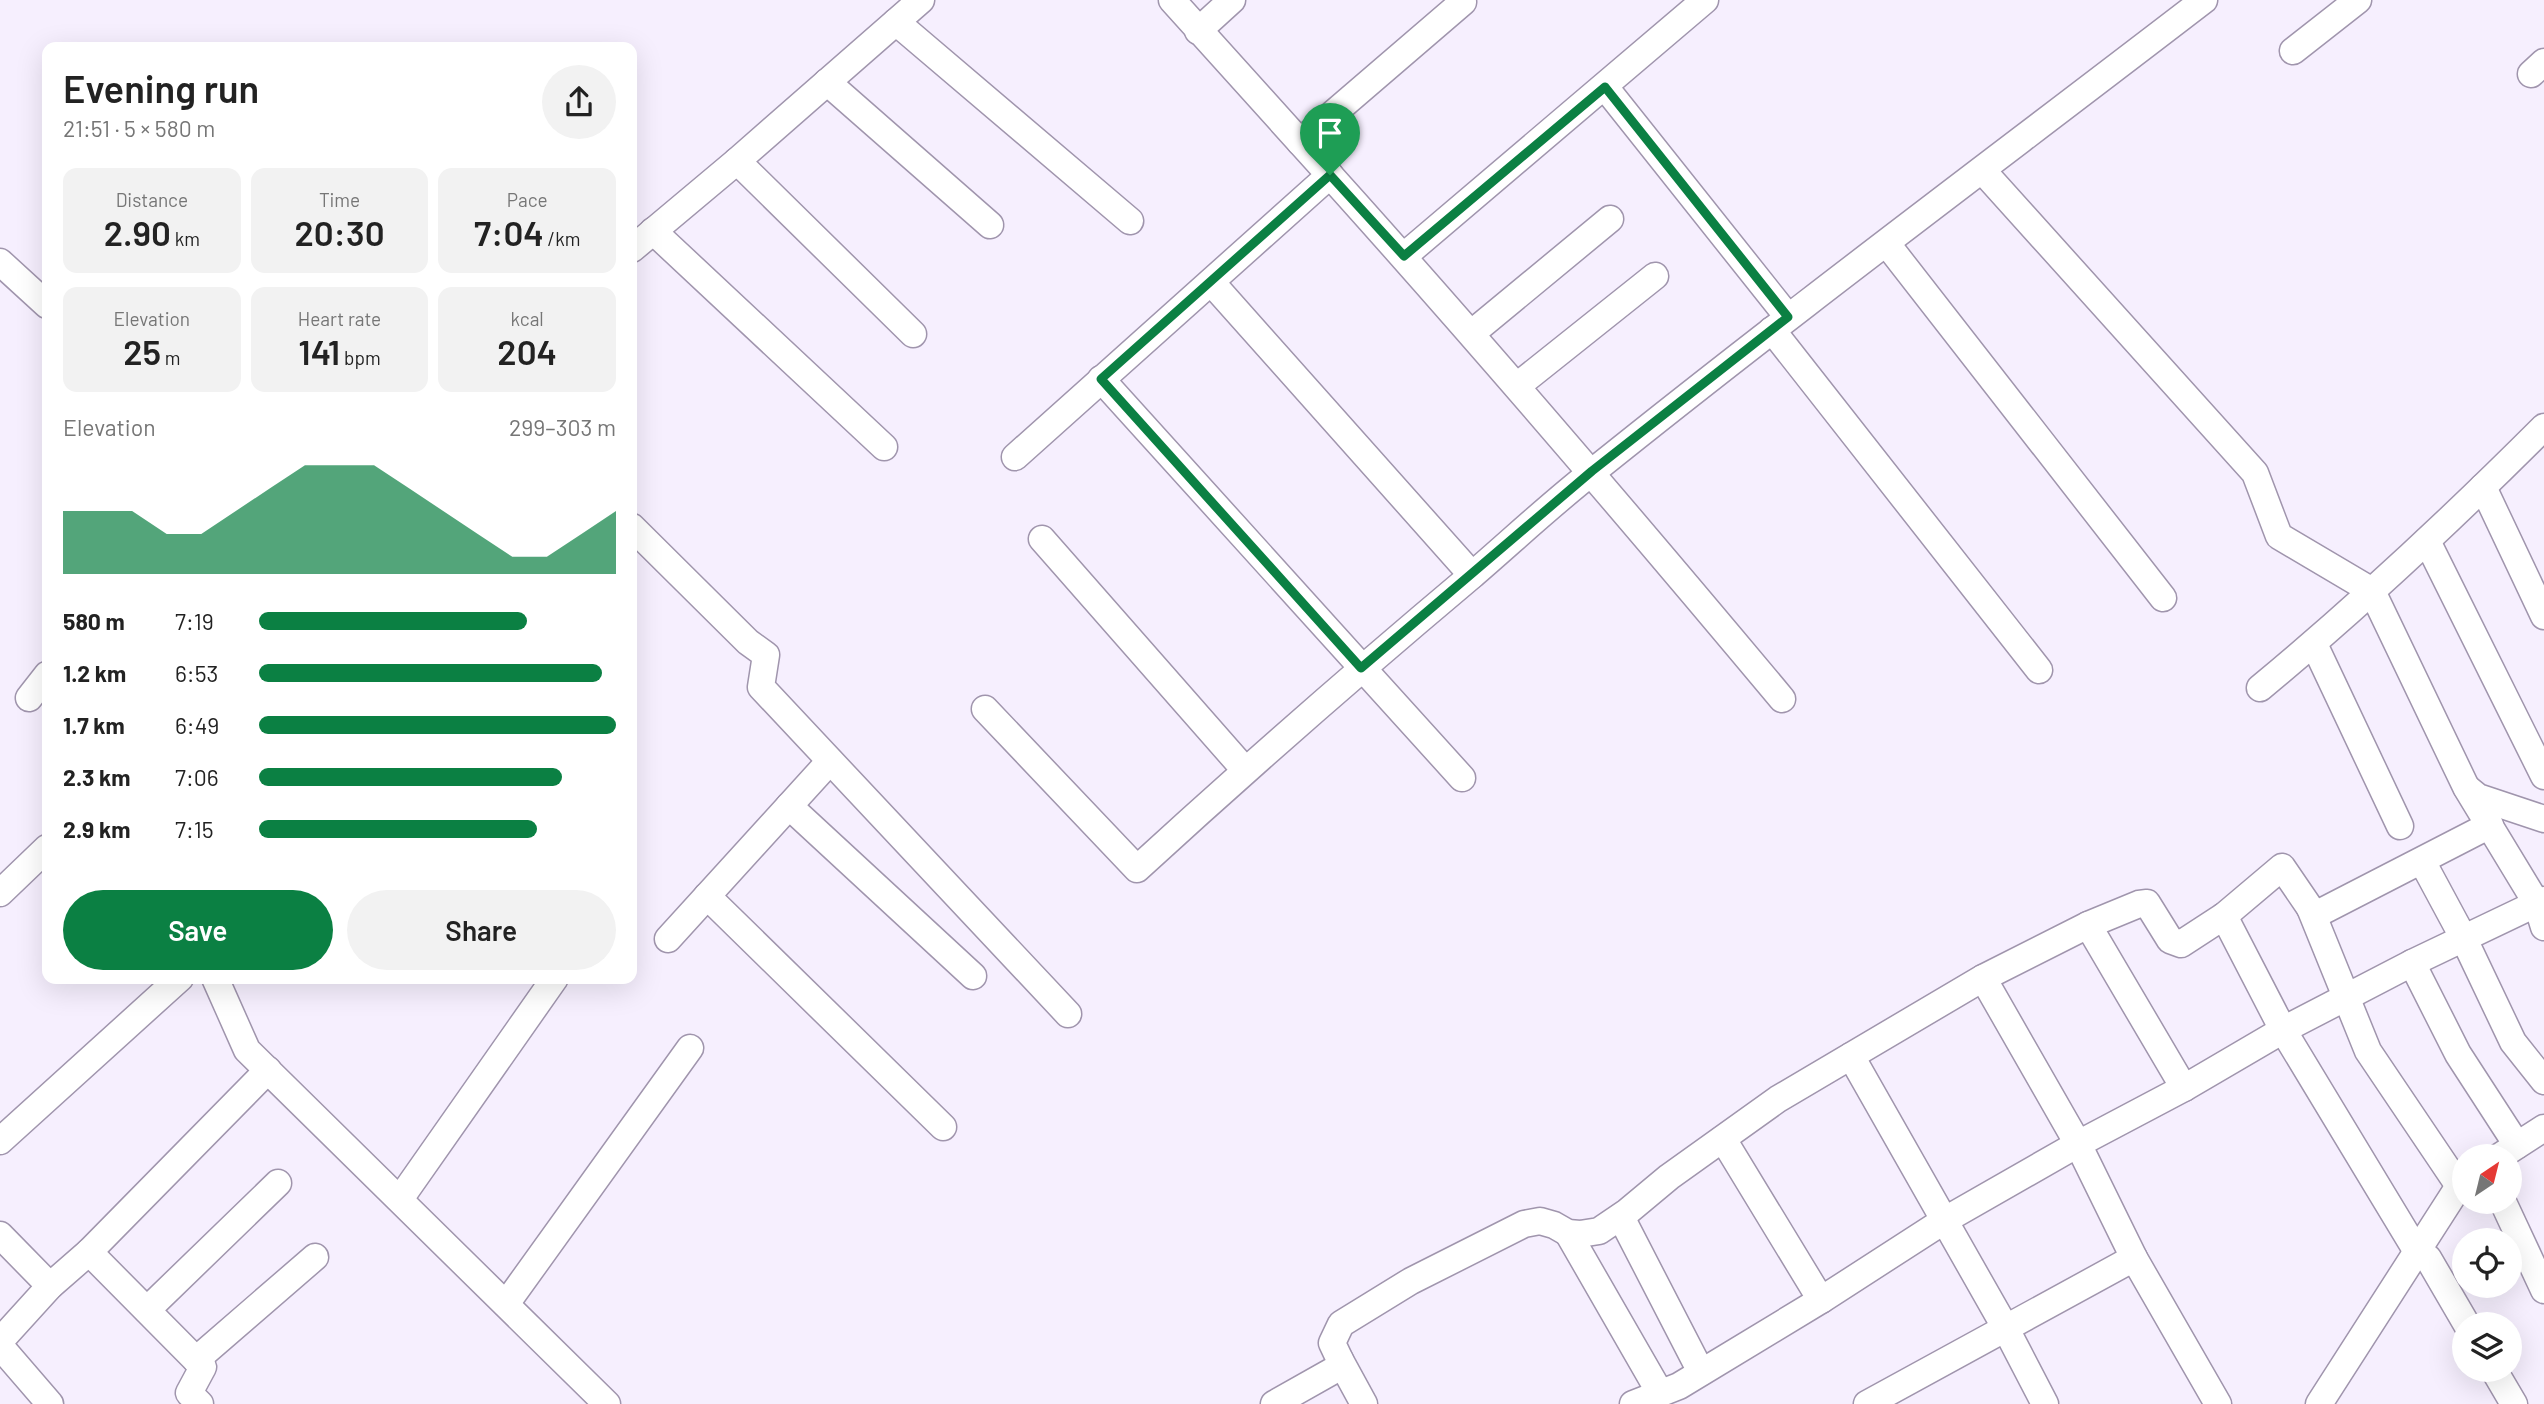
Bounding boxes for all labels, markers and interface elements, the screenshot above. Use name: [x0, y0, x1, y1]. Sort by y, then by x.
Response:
text: Evening run: [63, 65, 259, 111]
button: share: [542, 65, 616, 139]
pin: [1300, 103, 1360, 175]
text: 21:51 · 5 × 580 m: [63, 114, 215, 142]
icon: arrive: [1311, 114, 1349, 152]
text: Distance: [116, 188, 188, 211]
text: Time: [319, 188, 360, 211]
text: Pace: [507, 188, 548, 211]
text: 2.90: [104, 211, 171, 253]
text: 20:30: [294, 211, 385, 253]
text: 7:04: [474, 211, 544, 253]
text: km: [171, 227, 200, 250]
text: /km: [544, 227, 580, 250]
text: Elevation: [114, 307, 190, 330]
text: Heart rate: [298, 307, 381, 330]
text: kcal: [511, 307, 544, 330]
text: 25: [123, 330, 161, 372]
text: 141: [298, 330, 340, 372]
text: 204: [497, 330, 557, 372]
text: m: [161, 346, 181, 369]
text: bpm: [340, 346, 381, 369]
text: Elevation: [63, 413, 156, 441]
text: 299–303 m: [509, 413, 616, 441]
text: 580 m: [63, 607, 125, 635]
text: 7:19: [175, 607, 214, 635]
text: 1.2 km: [63, 659, 126, 687]
text: 6:53: [175, 659, 218, 687]
text: 1.7 km: [63, 711, 125, 739]
text: 6:49: [175, 711, 219, 739]
text: 2.3 km: [63, 763, 131, 791]
text: 7:06: [175, 763, 219, 791]
text: 2.9 km: [63, 815, 130, 843]
text: 7:15: [175, 815, 214, 843]
button: Save: [63, 890, 333, 970]
button: Share: [347, 890, 616, 970]
north arrow: [2452, 1144, 2522, 1214]
map controls: [2452, 1144, 2522, 1382]
button: locate: [2452, 1228, 2522, 1298]
button: layers: [2452, 1312, 2522, 1382]

